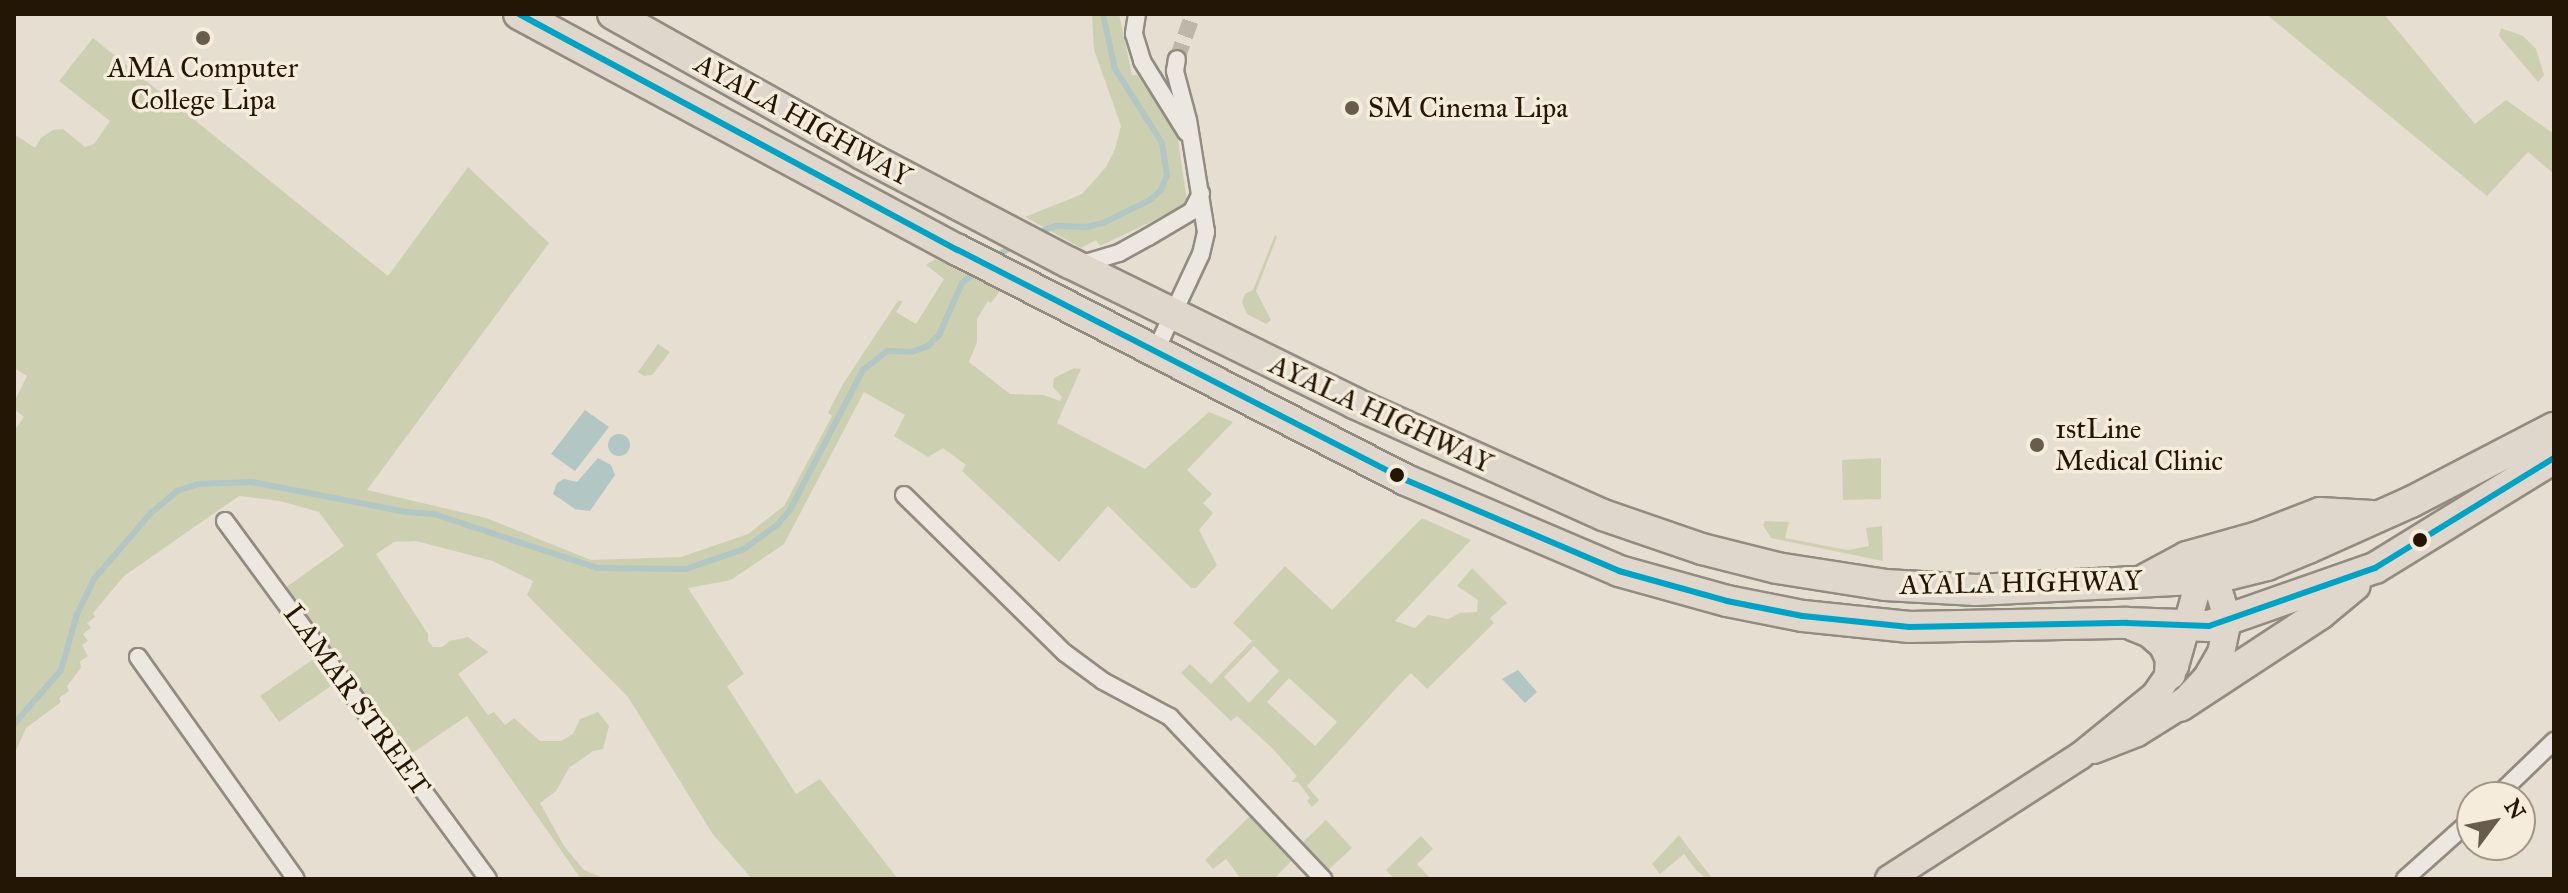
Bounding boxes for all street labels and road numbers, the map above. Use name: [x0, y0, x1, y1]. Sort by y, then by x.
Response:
street label: AYALA HIGHWAY: [689, 47, 917, 193]
street label: AYALA HIGHWAY: [1264, 348, 1498, 480]
street label: AYALA HIGHWAY: [1900, 564, 2142, 602]
street label: LAMAR STREET: [276, 598, 438, 802]

